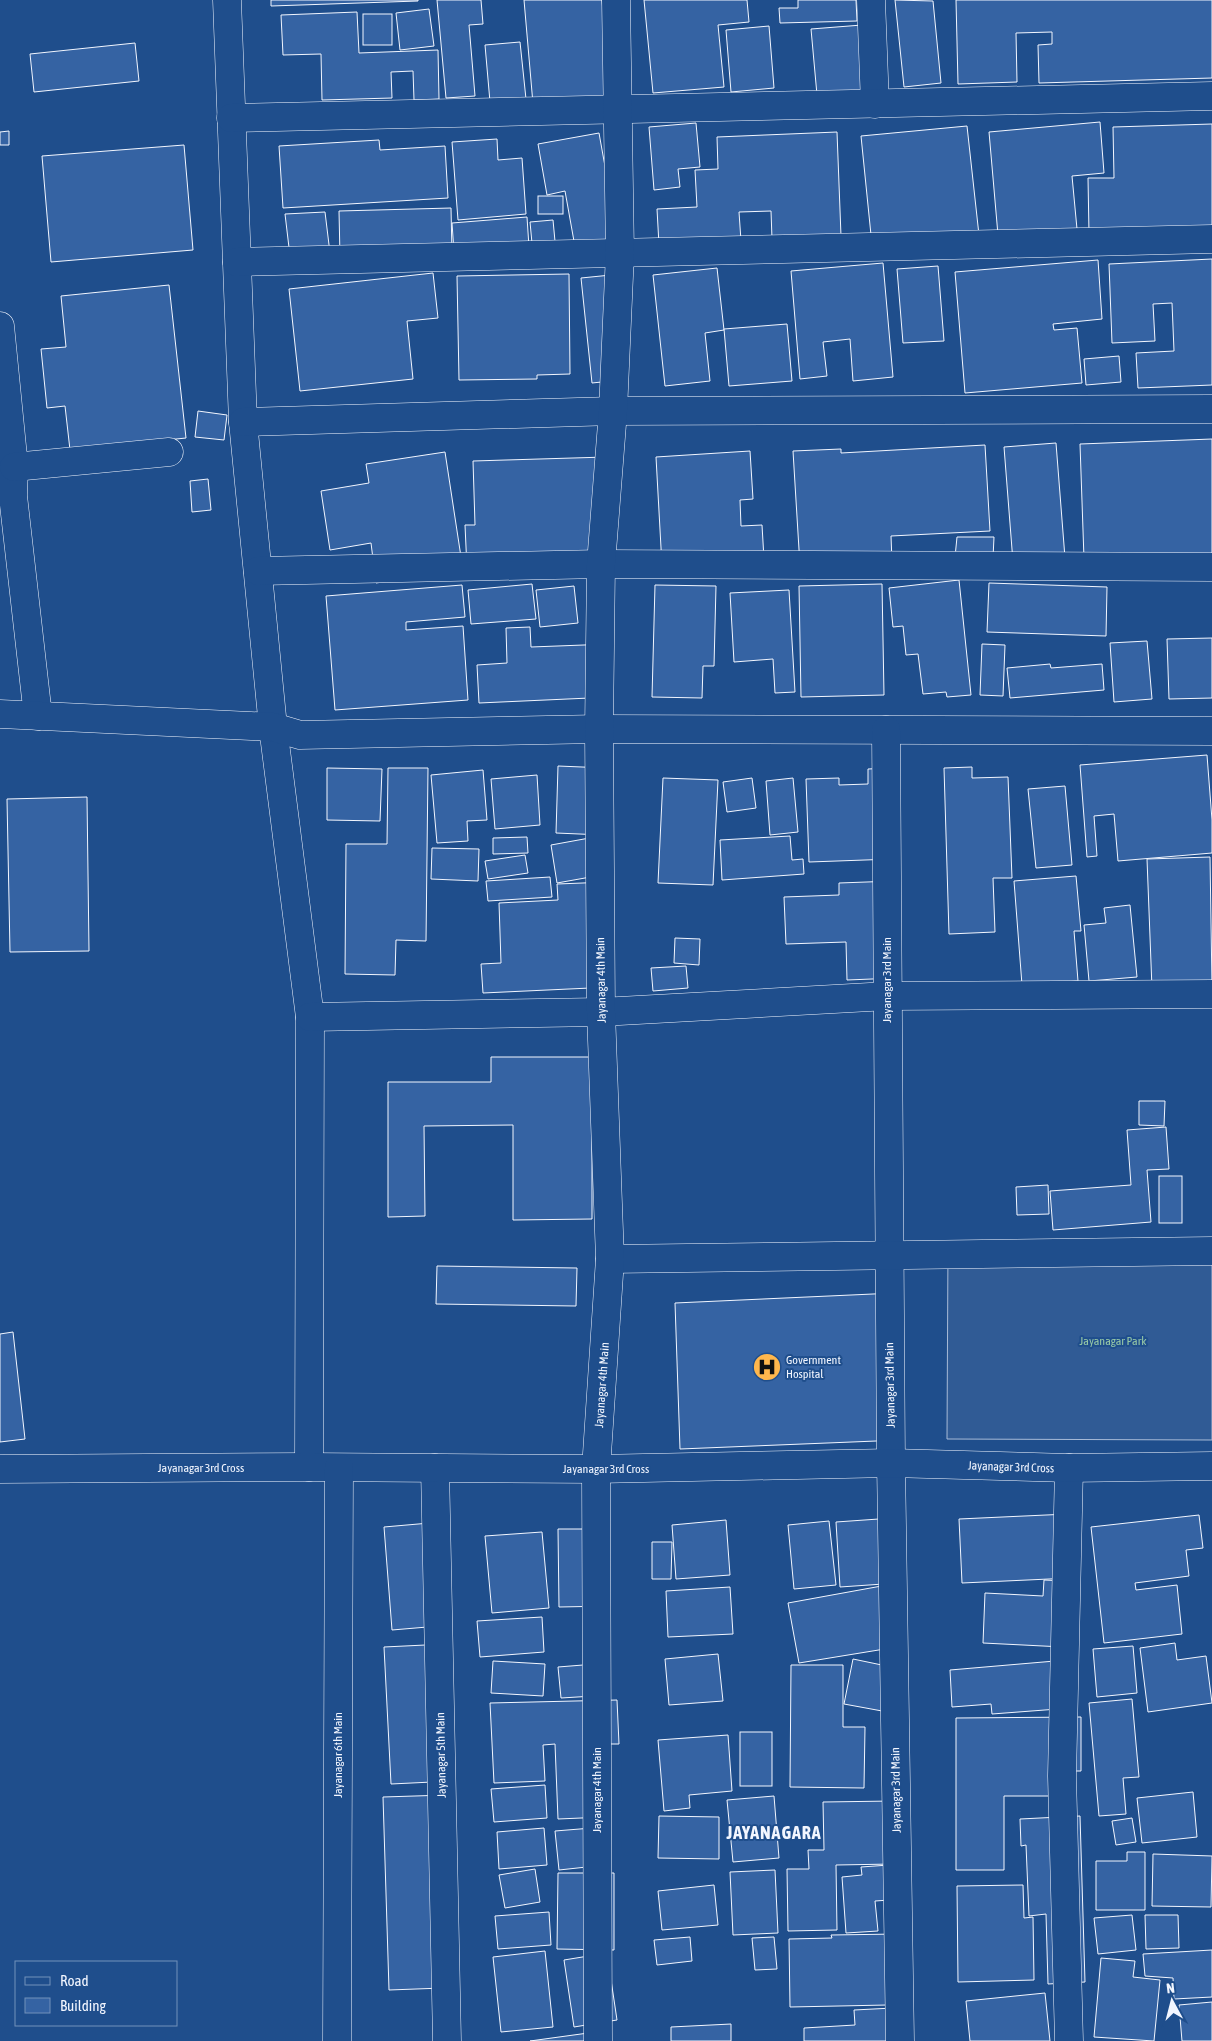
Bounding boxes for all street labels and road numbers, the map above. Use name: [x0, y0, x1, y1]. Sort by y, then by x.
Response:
street label: Jayanagar 4th Main: [593, 937, 609, 1023]
street label: Jayanagar 3rd Main: [880, 937, 894, 1023]
street label: Jayanagar 4th Main: [592, 1342, 612, 1428]
street label: Jayanagar 3rd Main: [882, 1342, 898, 1428]
street label: Jayanagar 3rd Cross: [968, 1458, 1054, 1476]
street label: Jayanagar 3rd Cross: [158, 1461, 244, 1475]
street label: Jayanagar 3rd Cross: [563, 1462, 649, 1476]
street label: Jayanagar 6th Main: [331, 1712, 345, 1798]
street label: Jayanagar 5th Main: [433, 1712, 449, 1798]
street label: Jayanagar 4th Main: [590, 1747, 604, 1833]
street label: Jayanagar 3rd Main: [888, 1747, 904, 1833]

